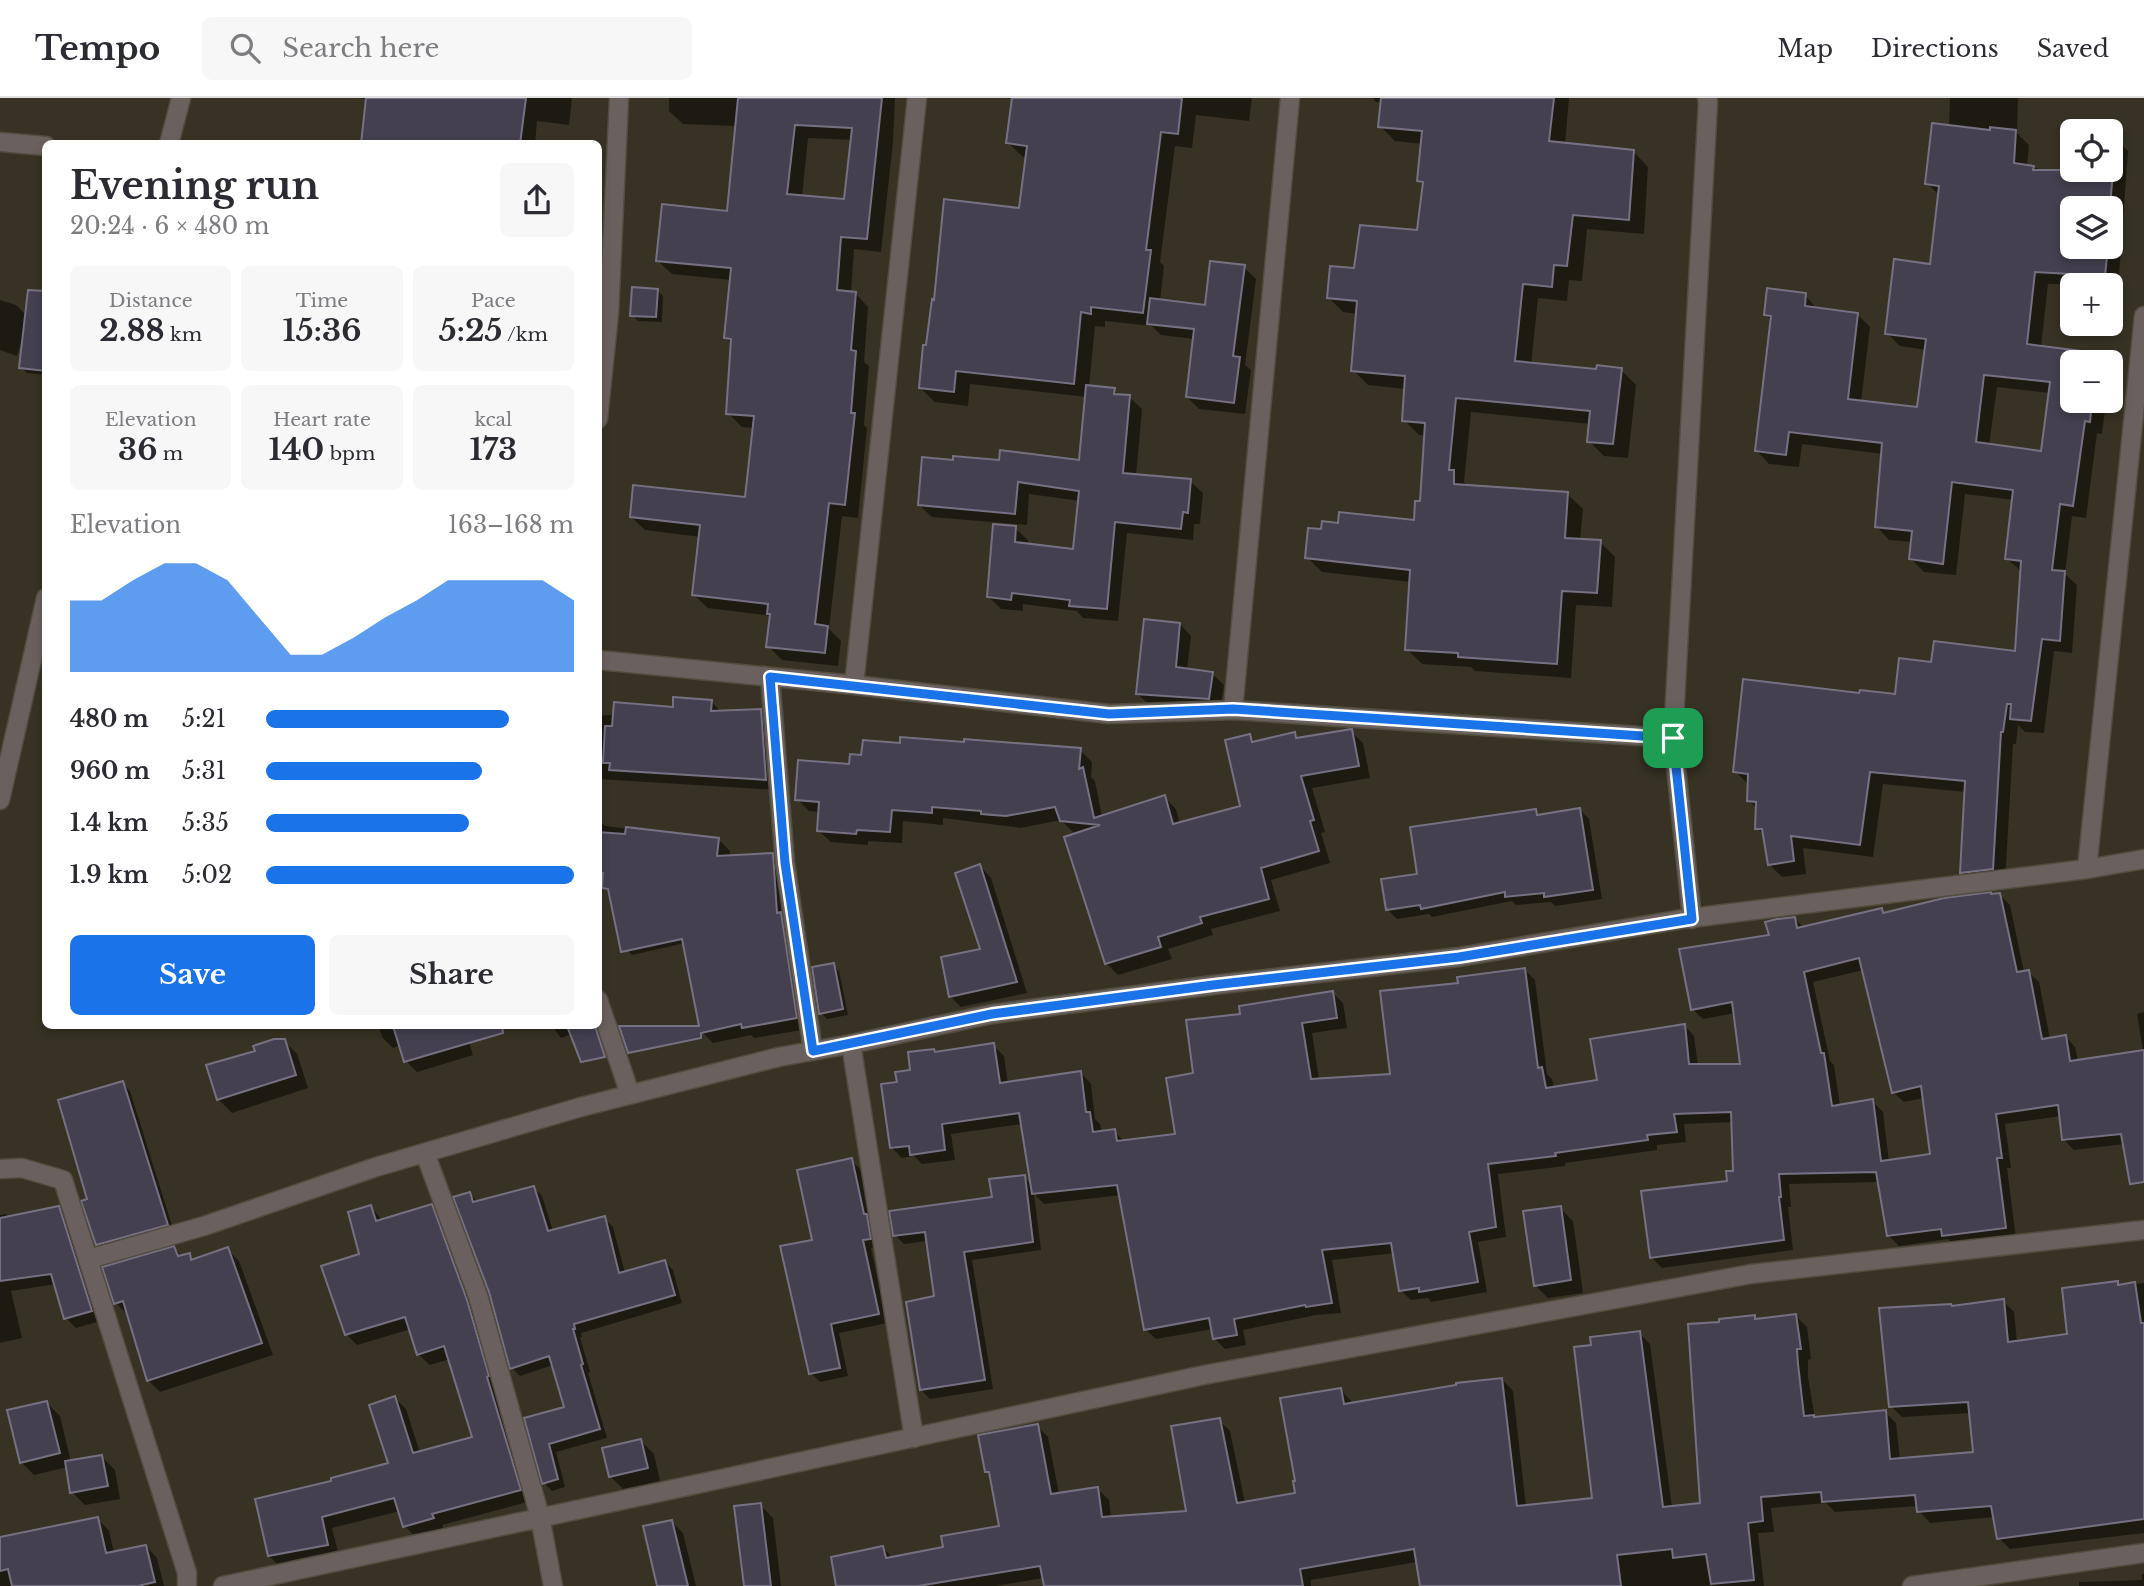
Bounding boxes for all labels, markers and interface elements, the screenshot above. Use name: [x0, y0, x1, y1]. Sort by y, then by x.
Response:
search box: [202, 17, 692, 80]
text: Tempo: [35, 28, 160, 69]
icon: search: [226, 29, 264, 67]
text: Search here: [282, 32, 439, 64]
text: Map: [1777, 34, 1833, 63]
text: Directions: [1871, 34, 1999, 63]
text: Saved: [2037, 34, 2109, 63]
map controls: [2060, 119, 2123, 413]
button: locate: [2060, 119, 2123, 182]
text: Evening run: [70, 162, 319, 209]
button: share: [500, 163, 574, 237]
button: layers: [2060, 196, 2123, 259]
text: 20:24 · 6 × 480 m: [70, 212, 270, 240]
button: +: [2060, 273, 2123, 336]
text: Distance: [109, 289, 193, 312]
text: Time: [296, 289, 348, 312]
text: Pace: [471, 289, 516, 312]
text: 2.88: [99, 312, 165, 349]
text: 15:36: [283, 312, 361, 349]
text: 5:25: [439, 312, 502, 349]
text: km: [165, 323, 202, 346]
text: /km: [502, 323, 548, 346]
button: −: [2060, 350, 2123, 413]
text: Elevation: [105, 408, 197, 431]
text: Heart rate: [273, 408, 371, 431]
text: kcal: [474, 408, 512, 431]
text: 36: [118, 431, 157, 468]
text: 140: [269, 431, 324, 468]
text: 173: [469, 431, 517, 468]
text: m: [157, 442, 183, 465]
text: bpm: [324, 442, 375, 465]
text: Elevation: [70, 511, 181, 539]
text: 163–168 m: [448, 511, 574, 539]
text: 480 m: [70, 705, 149, 733]
text: 5:21: [182, 705, 226, 733]
pin: [1643, 708, 1703, 768]
icon: arrive: [1654, 719, 1692, 757]
text: 960 m: [70, 757, 150, 785]
text: 5:31: [182, 757, 226, 785]
text: 1.4 km: [70, 809, 148, 837]
text: 5:35: [182, 809, 229, 837]
text: 1.9 km: [70, 861, 148, 889]
text: 5:02: [182, 861, 232, 889]
button: Save: [70, 935, 315, 1015]
button: Share: [329, 935, 574, 1015]

